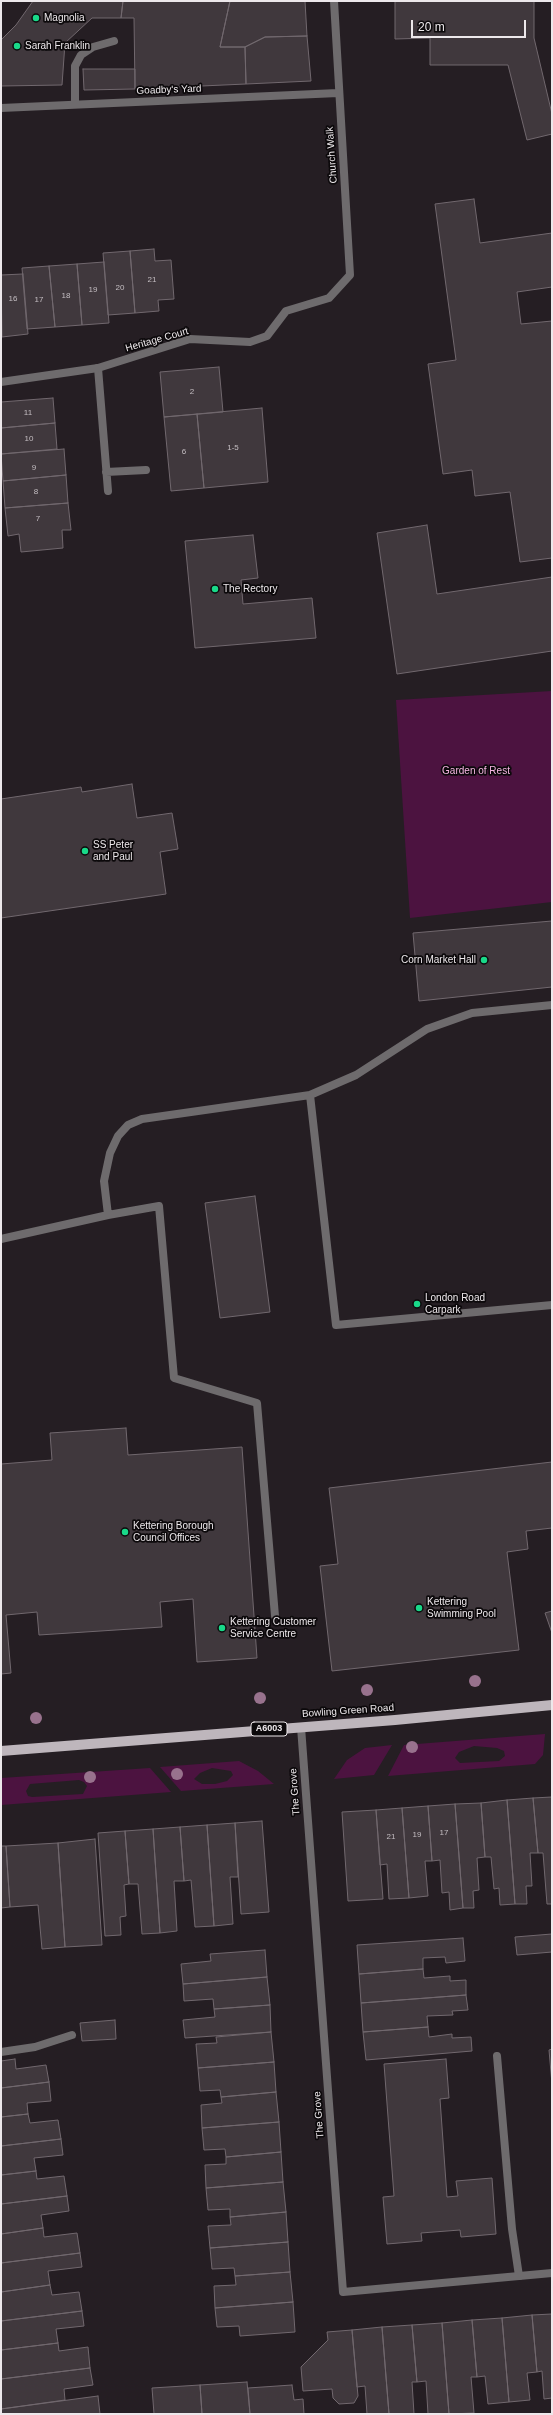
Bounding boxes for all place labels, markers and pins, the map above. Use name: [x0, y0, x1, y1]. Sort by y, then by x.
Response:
place label: Magnolia: [44, 12, 85, 24]
marker: Magnolia: [31, 13, 41, 23]
place label: Sarah Franklin: [25, 40, 90, 52]
marker: Sarah Franklin: [12, 41, 22, 51]
place label: The Rectory: [223, 583, 277, 595]
marker: The Rectory: [210, 584, 220, 594]
place label: SS Peter and Paul: [93, 839, 133, 862]
marker: SS Peter and Paul: [80, 846, 90, 856]
place label: Corn Market Hall: [401, 954, 476, 966]
marker: Corn Market Hall: [479, 955, 489, 965]
place label: London Road Carpark: [425, 1292, 485, 1316]
marker: London Road Carpark: [412, 1299, 422, 1309]
place label: Kettering Borough Council Offices: [133, 1520, 214, 1544]
marker: Kettering Borough Council Offices: [120, 1527, 130, 1537]
place label: Kettering Swimming Pool: [427, 1596, 496, 1620]
marker: Kettering Swimming Pool: [414, 1603, 424, 1613]
place label: Kettering Customer Service Centre: [230, 1616, 316, 1640]
marker: Kettering Customer Service Centre: [217, 1623, 227, 1633]

